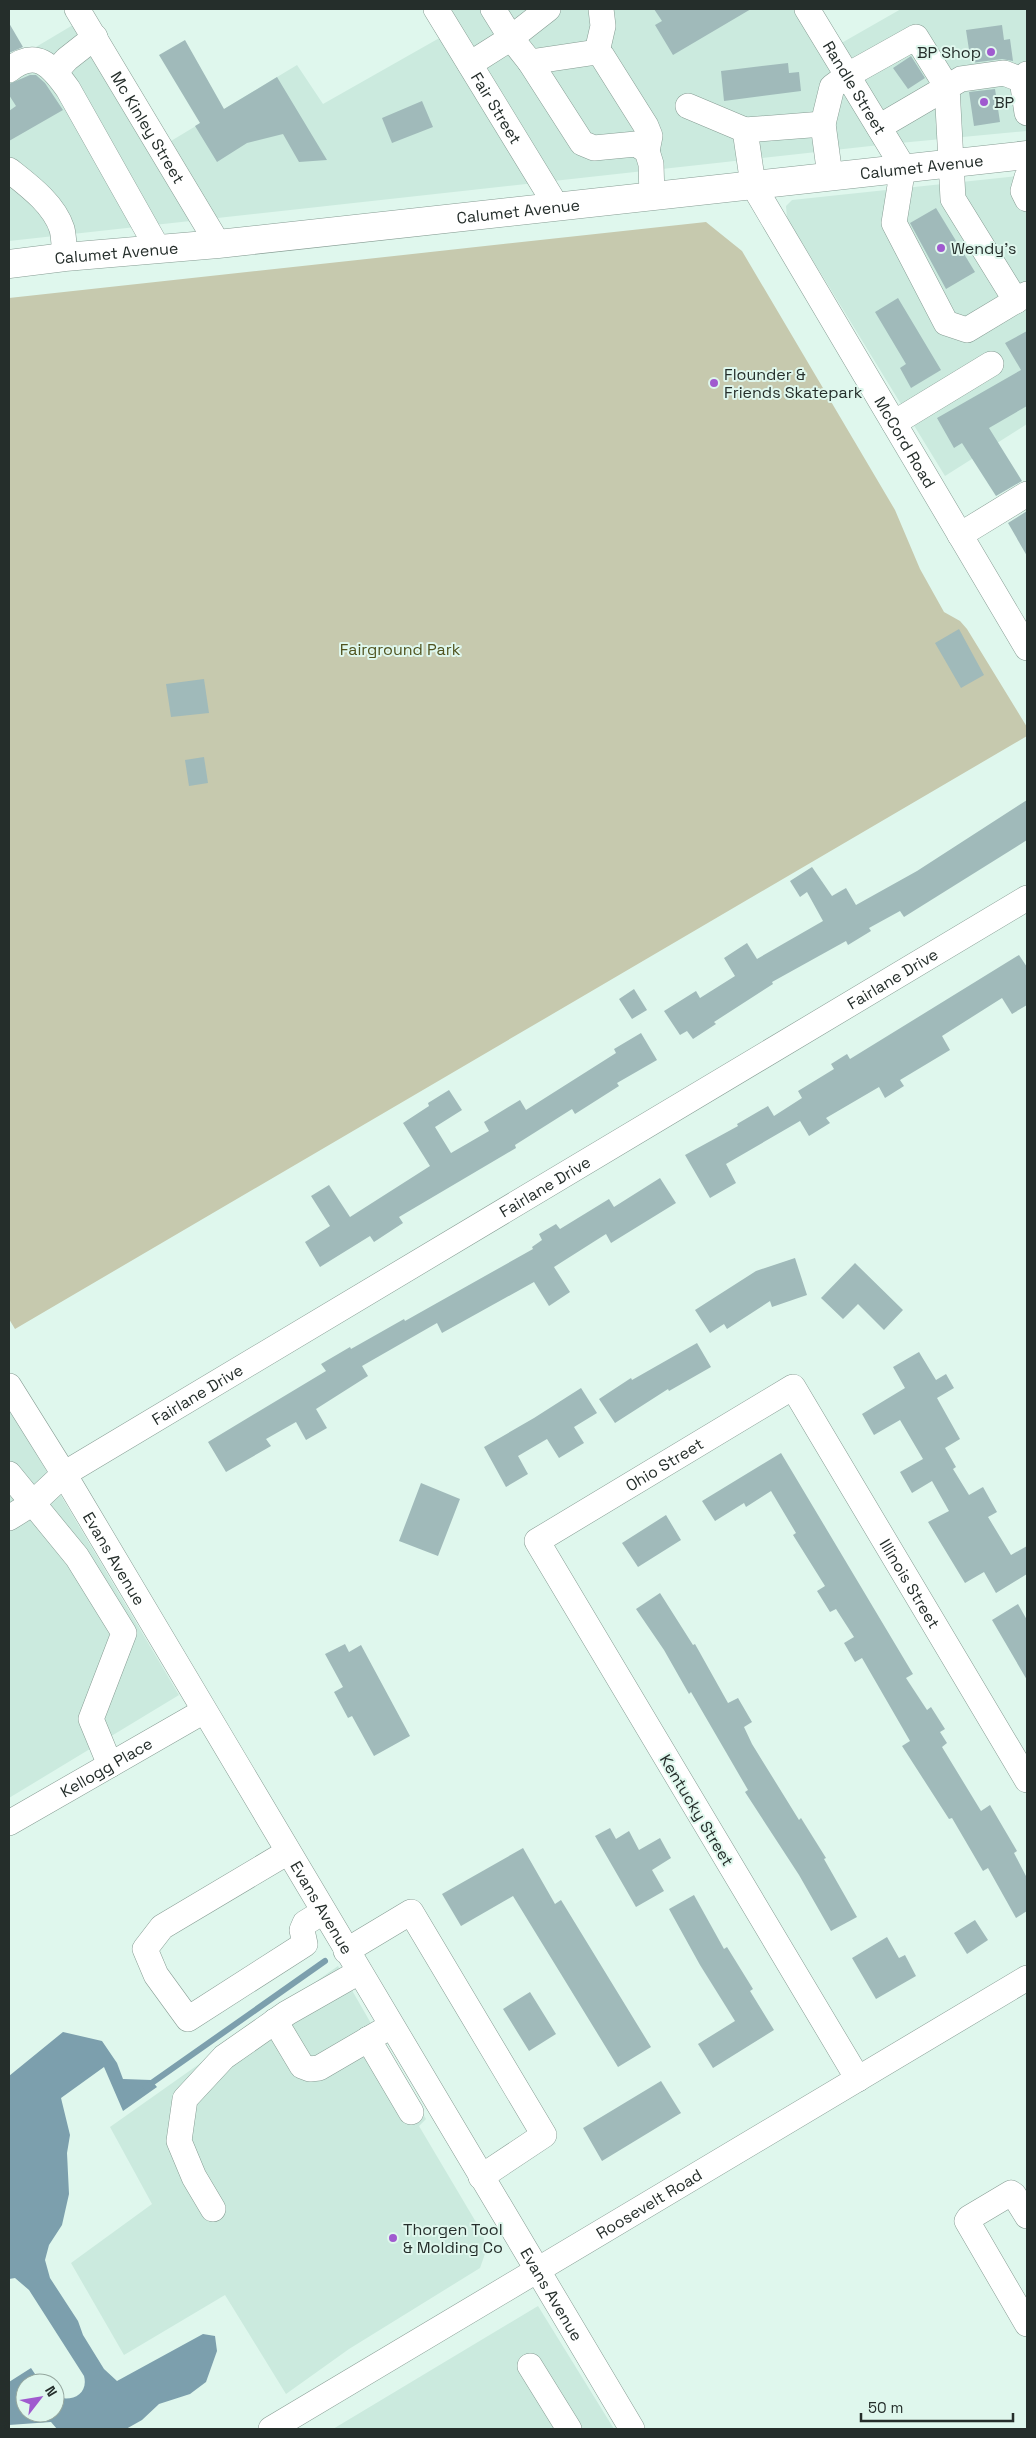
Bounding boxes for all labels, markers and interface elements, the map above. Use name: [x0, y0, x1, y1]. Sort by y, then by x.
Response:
street label: Randle Street: [818, 37, 891, 139]
place label: BP Shop: [917, 42, 981, 63]
marker: BP Shop: [985, 46, 997, 58]
street label: Mc Kinley Street: [106, 68, 189, 188]
street label: Fair Street: [466, 68, 526, 148]
place label: BP: [994, 92, 1015, 113]
marker: BP: [978, 96, 990, 108]
street label: Calumet Avenue: [859, 150, 985, 184]
street label: Calumet Avenue: [455, 194, 581, 229]
street label: Calumet Avenue: [53, 237, 179, 269]
place label: Wendy's: [951, 238, 1017, 259]
marker: Wendy's: [935, 242, 947, 254]
place label: Flounder & Friends Skatepark: [724, 364, 863, 403]
marker: Flounder & Friends Skatepark: [708, 377, 720, 389]
street label: McCord Road: [869, 393, 940, 492]
park label: Fairground Park: [340, 639, 461, 660]
street label: Fairlane Drive: [843, 944, 942, 1014]
street label: Fairlane Drive: [496, 1151, 594, 1222]
street label: Fairlane Drive: [148, 1359, 247, 1430]
street label: Ohio Street: [622, 1433, 707, 1496]
street label: Evans Avenue: [78, 1508, 150, 1609]
street label: Illinois Street: [875, 1535, 944, 1632]
street label: Kellogg Place: [57, 1733, 156, 1802]
street label: Kentucky Street: [655, 1751, 738, 1870]
street label: Evans Avenue: [285, 1857, 357, 1958]
street label: Roosevelt Road: [592, 2164, 706, 2244]
place label: Thorgen Tool & Molding Co: [403, 2219, 503, 2258]
marker: Thorgen Tool & Molding Co: [387, 2232, 399, 2244]
street label: Evans Avenue: [515, 2244, 587, 2345]
north arrow: [15, 2373, 65, 2423]
text: N: [41, 2383, 61, 2400]
scale bar: [861, 2390, 1014, 2422]
text: 50 m: [868, 2398, 903, 2417]

